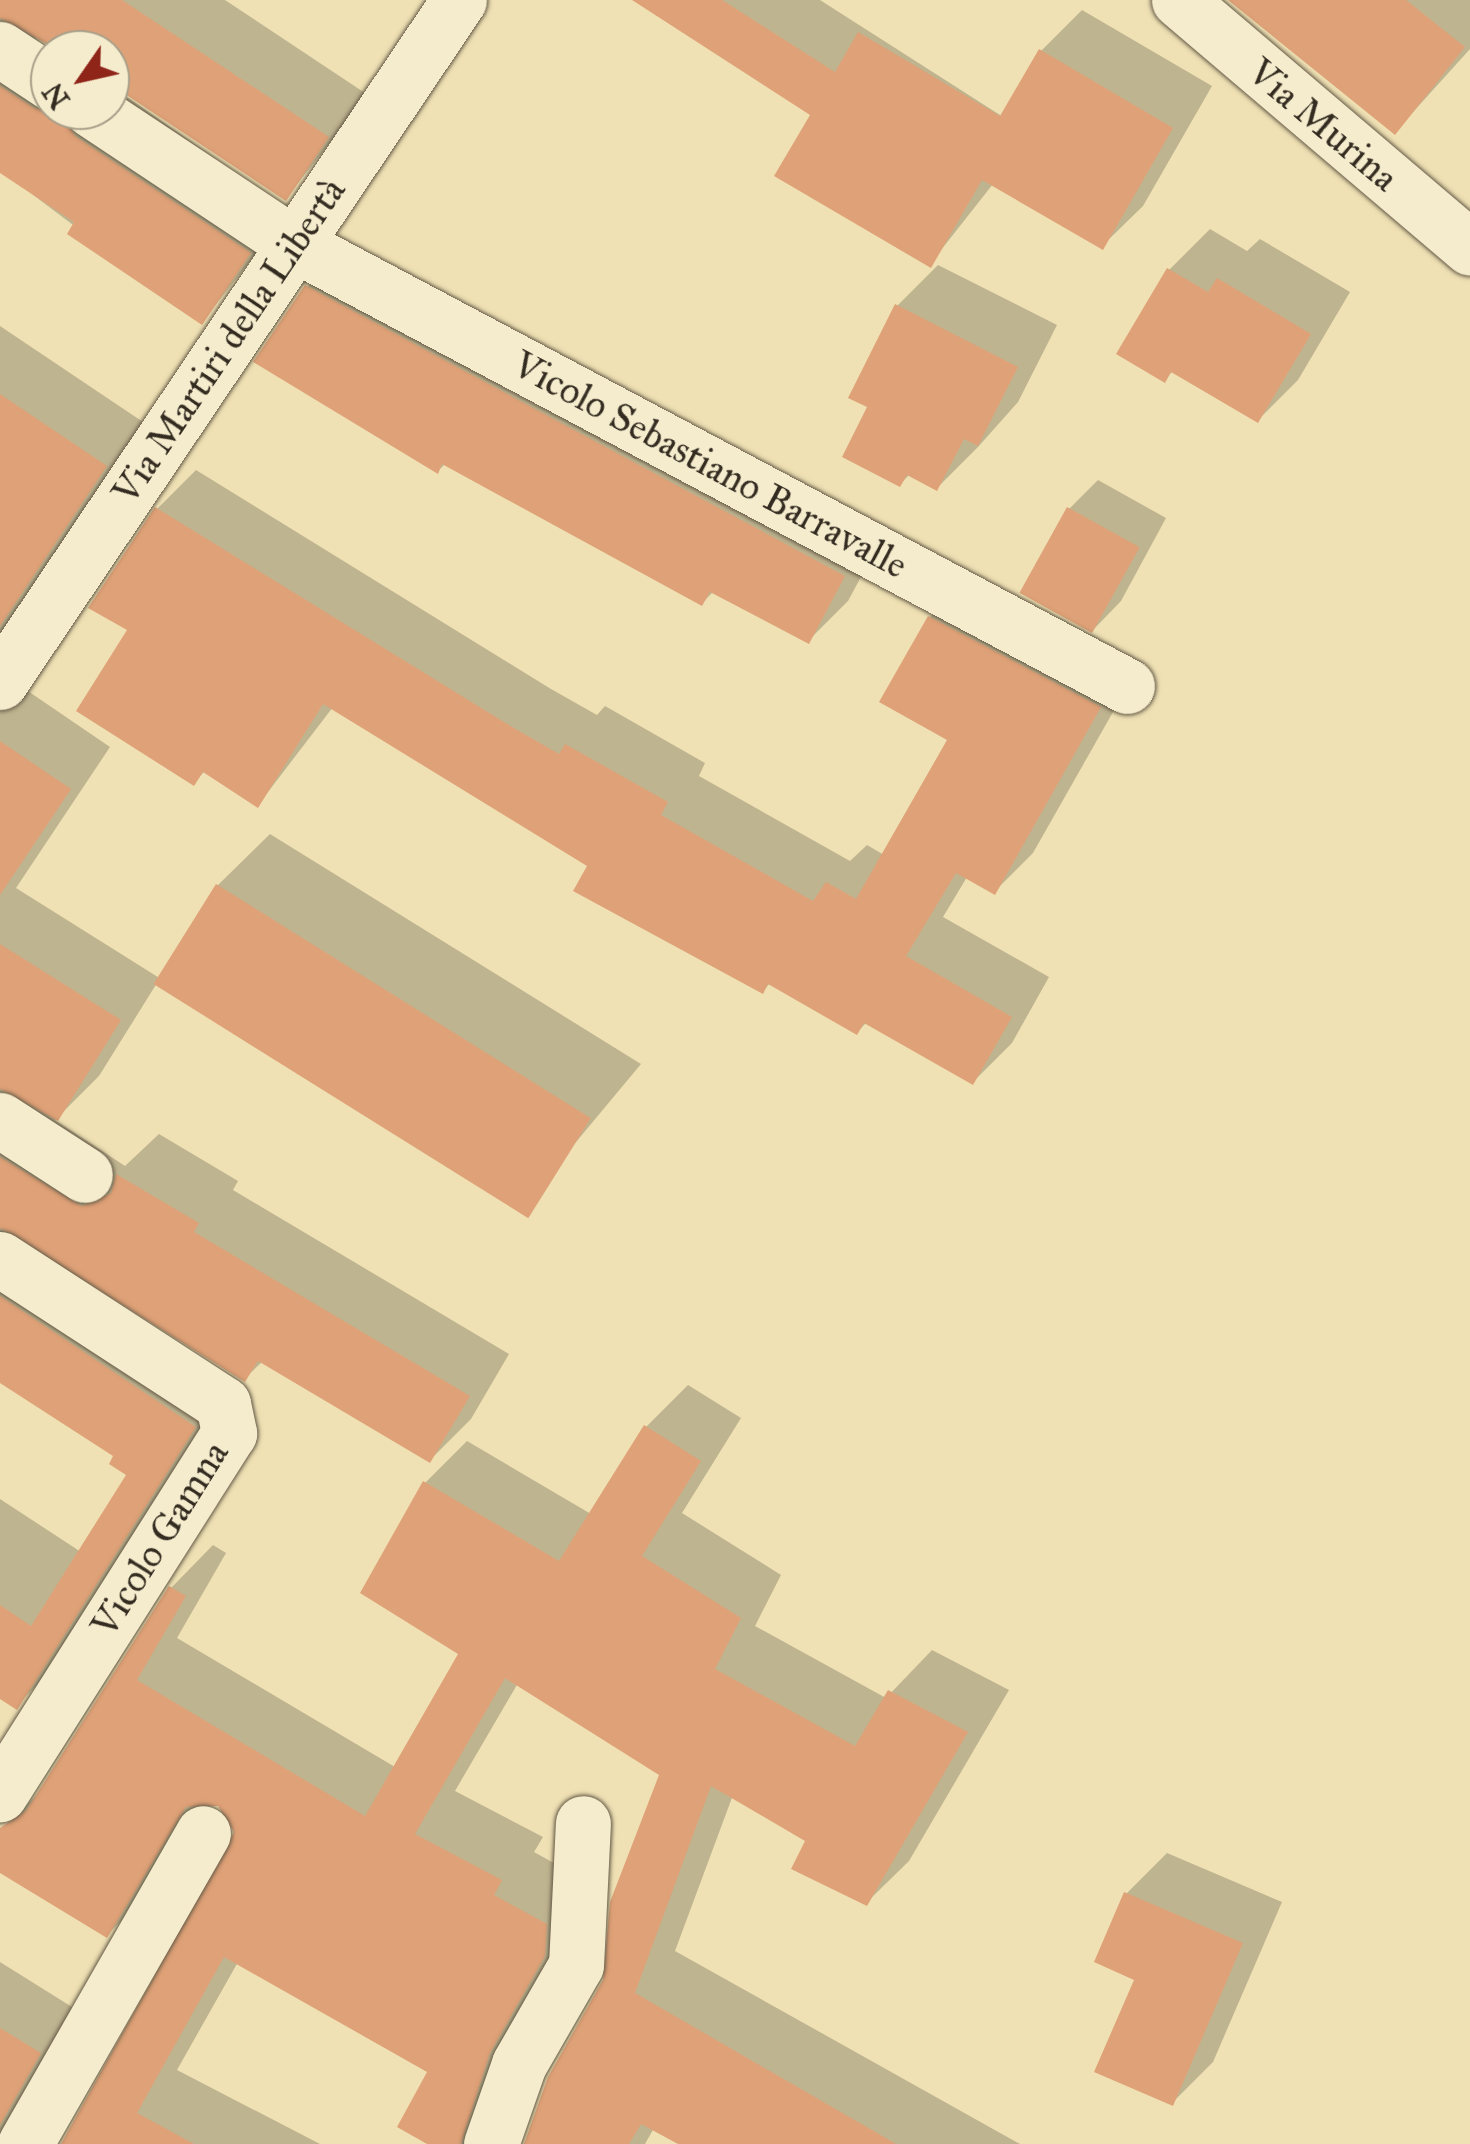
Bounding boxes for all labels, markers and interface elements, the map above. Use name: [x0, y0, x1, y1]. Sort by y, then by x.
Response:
north arrow: [30, 30, 130, 130]
street label: Via Murina: [1239, 49, 1407, 201]
text: N: [35, 76, 78, 116]
street label: Via Martiri della Libertà: [103, 169, 355, 513]
street label: Vicolo Sebastiano Barravalle: [505, 342, 915, 588]
street label: Vicolo Gamna: [82, 1433, 238, 1645]

